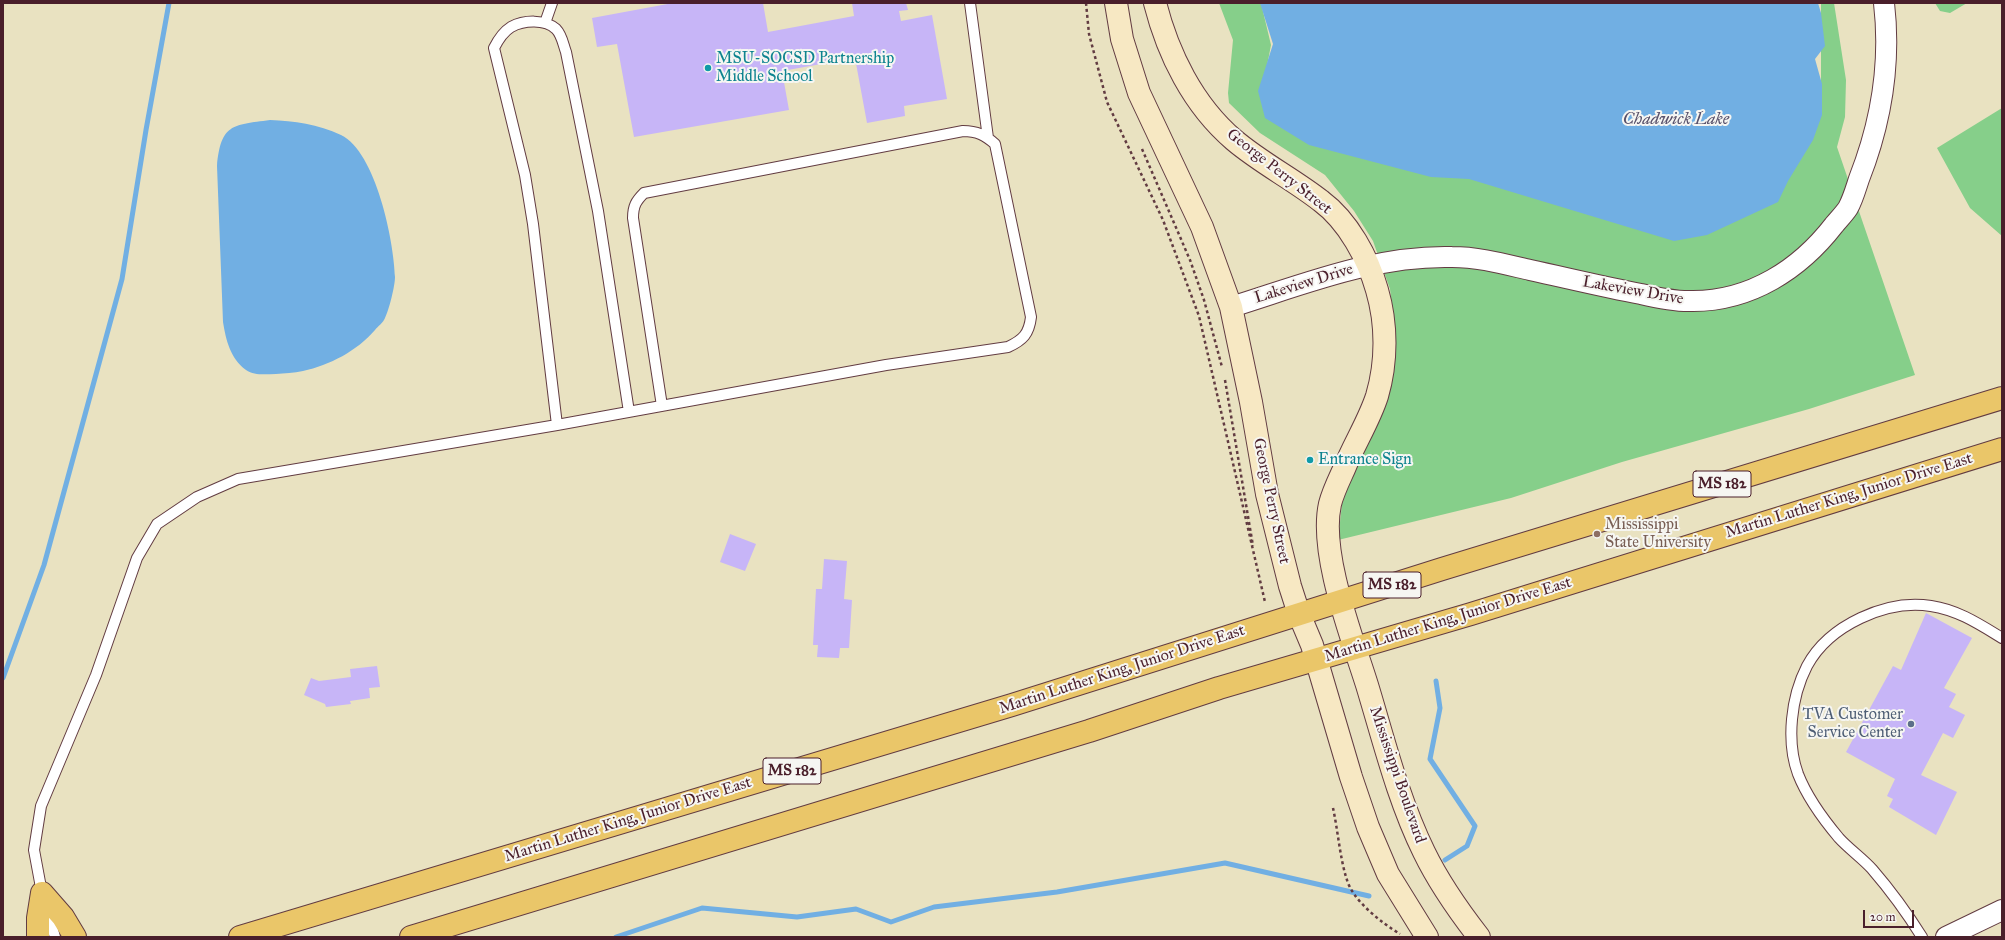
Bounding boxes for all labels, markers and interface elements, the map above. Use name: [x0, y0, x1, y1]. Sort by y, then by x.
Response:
place label: MSU-SOCSD Partnership Middle School: [716, 49, 894, 87]
marker: MSU-SOCSD Partnership Middle School: [703, 63, 713, 73]
water label: Chadwick Lake: [1623, 110, 1729, 130]
street label: George Perry Street: [1223, 125, 1335, 219]
street label: Lakeview Drive: [1252, 260, 1356, 308]
street label: Lakeview Drive: [1581, 273, 1685, 309]
street label: George Perry Street: [1248, 436, 1294, 566]
street label: Martin Luther King, Junior Drive East: [1723, 449, 1975, 543]
place label: Entrance Sign: [1318, 450, 1412, 470]
marker: Entrance Sign: [1305, 455, 1315, 465]
road number: MS 182: [1693, 471, 1751, 497]
place label: Mississippi State University: [1605, 515, 1711, 553]
marker: Mississippi State University: [1592, 529, 1602, 539]
road number: MS 182: [1363, 572, 1421, 598]
street label: Martin Luther King, Junior Drive East: [1322, 573, 1574, 667]
street label: Martin Luther King, Junior Drive East: [997, 621, 1247, 719]
street label: Mississippi Boulevard: [1365, 704, 1429, 846]
place label: TVA Customer Service Center: [1802, 705, 1903, 743]
marker: TVA Customer Service Center: [1906, 719, 1916, 729]
road number: MS 182: [763, 758, 821, 784]
street label: Martin Luther King, Junior Drive East: [502, 773, 754, 867]
scale bar: [1865, 902, 1916, 928]
text: 20 m: [1870, 910, 1896, 924]

